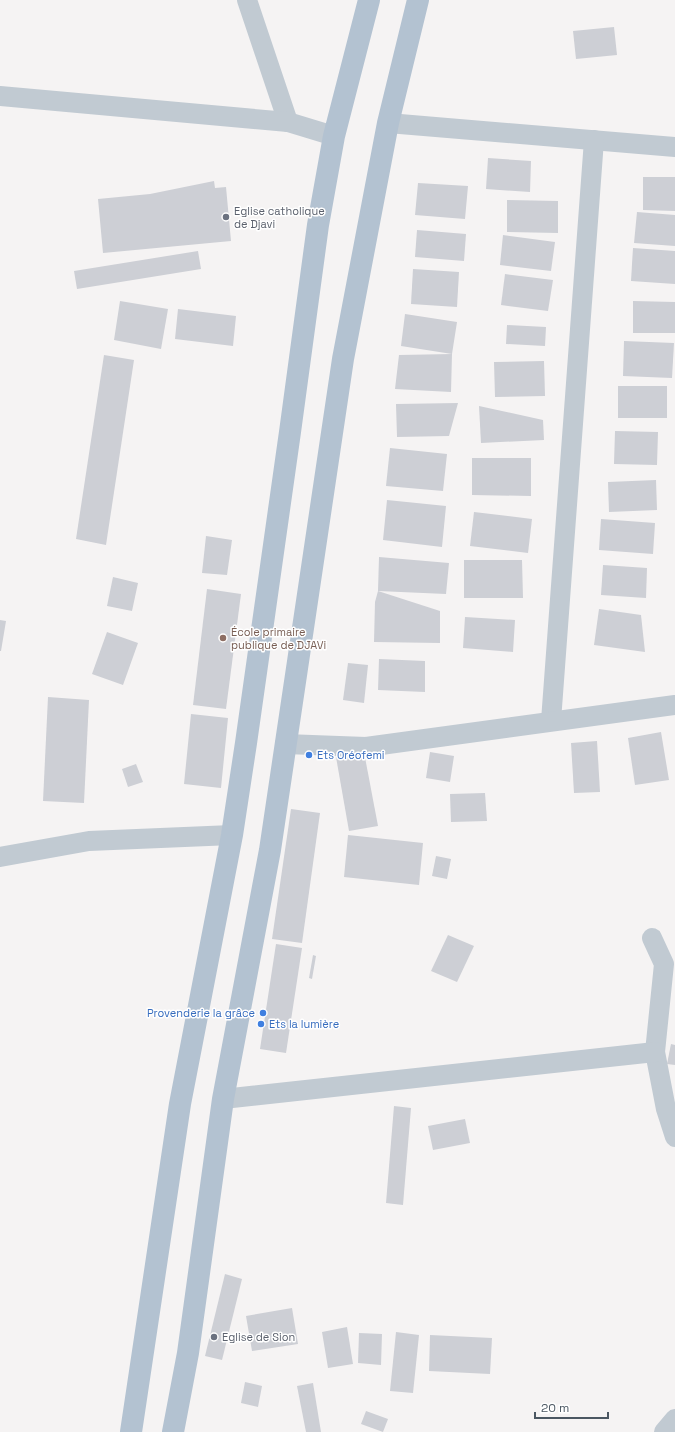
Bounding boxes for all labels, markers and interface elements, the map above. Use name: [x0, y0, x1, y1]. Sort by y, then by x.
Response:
place label: Eglise catholique de Djavi: [234, 204, 325, 231]
marker: Eglise catholique de Djavi: [221, 212, 231, 222]
place label: École primaire publique de DJAVi: [231, 625, 327, 652]
marker: École primaire publique de DJAVi: [218, 633, 228, 643]
place label: Ets Oréofemi: [317, 748, 385, 762]
marker: Ets Oréofemi: [304, 750, 314, 760]
place label: Provenderie la grâce: [147, 1006, 255, 1020]
marker: Provenderie la grâce: [258, 1008, 268, 1018]
place label: Ets la lumière: [269, 1017, 339, 1031]
marker: Ets la lumière: [256, 1019, 266, 1029]
place label: Eglise de Sion: [222, 1330, 295, 1344]
marker: Eglise de Sion: [209, 1332, 219, 1342]
scale bar: [535, 1394, 608, 1420]
text: 20 m: [541, 1400, 569, 1416]

